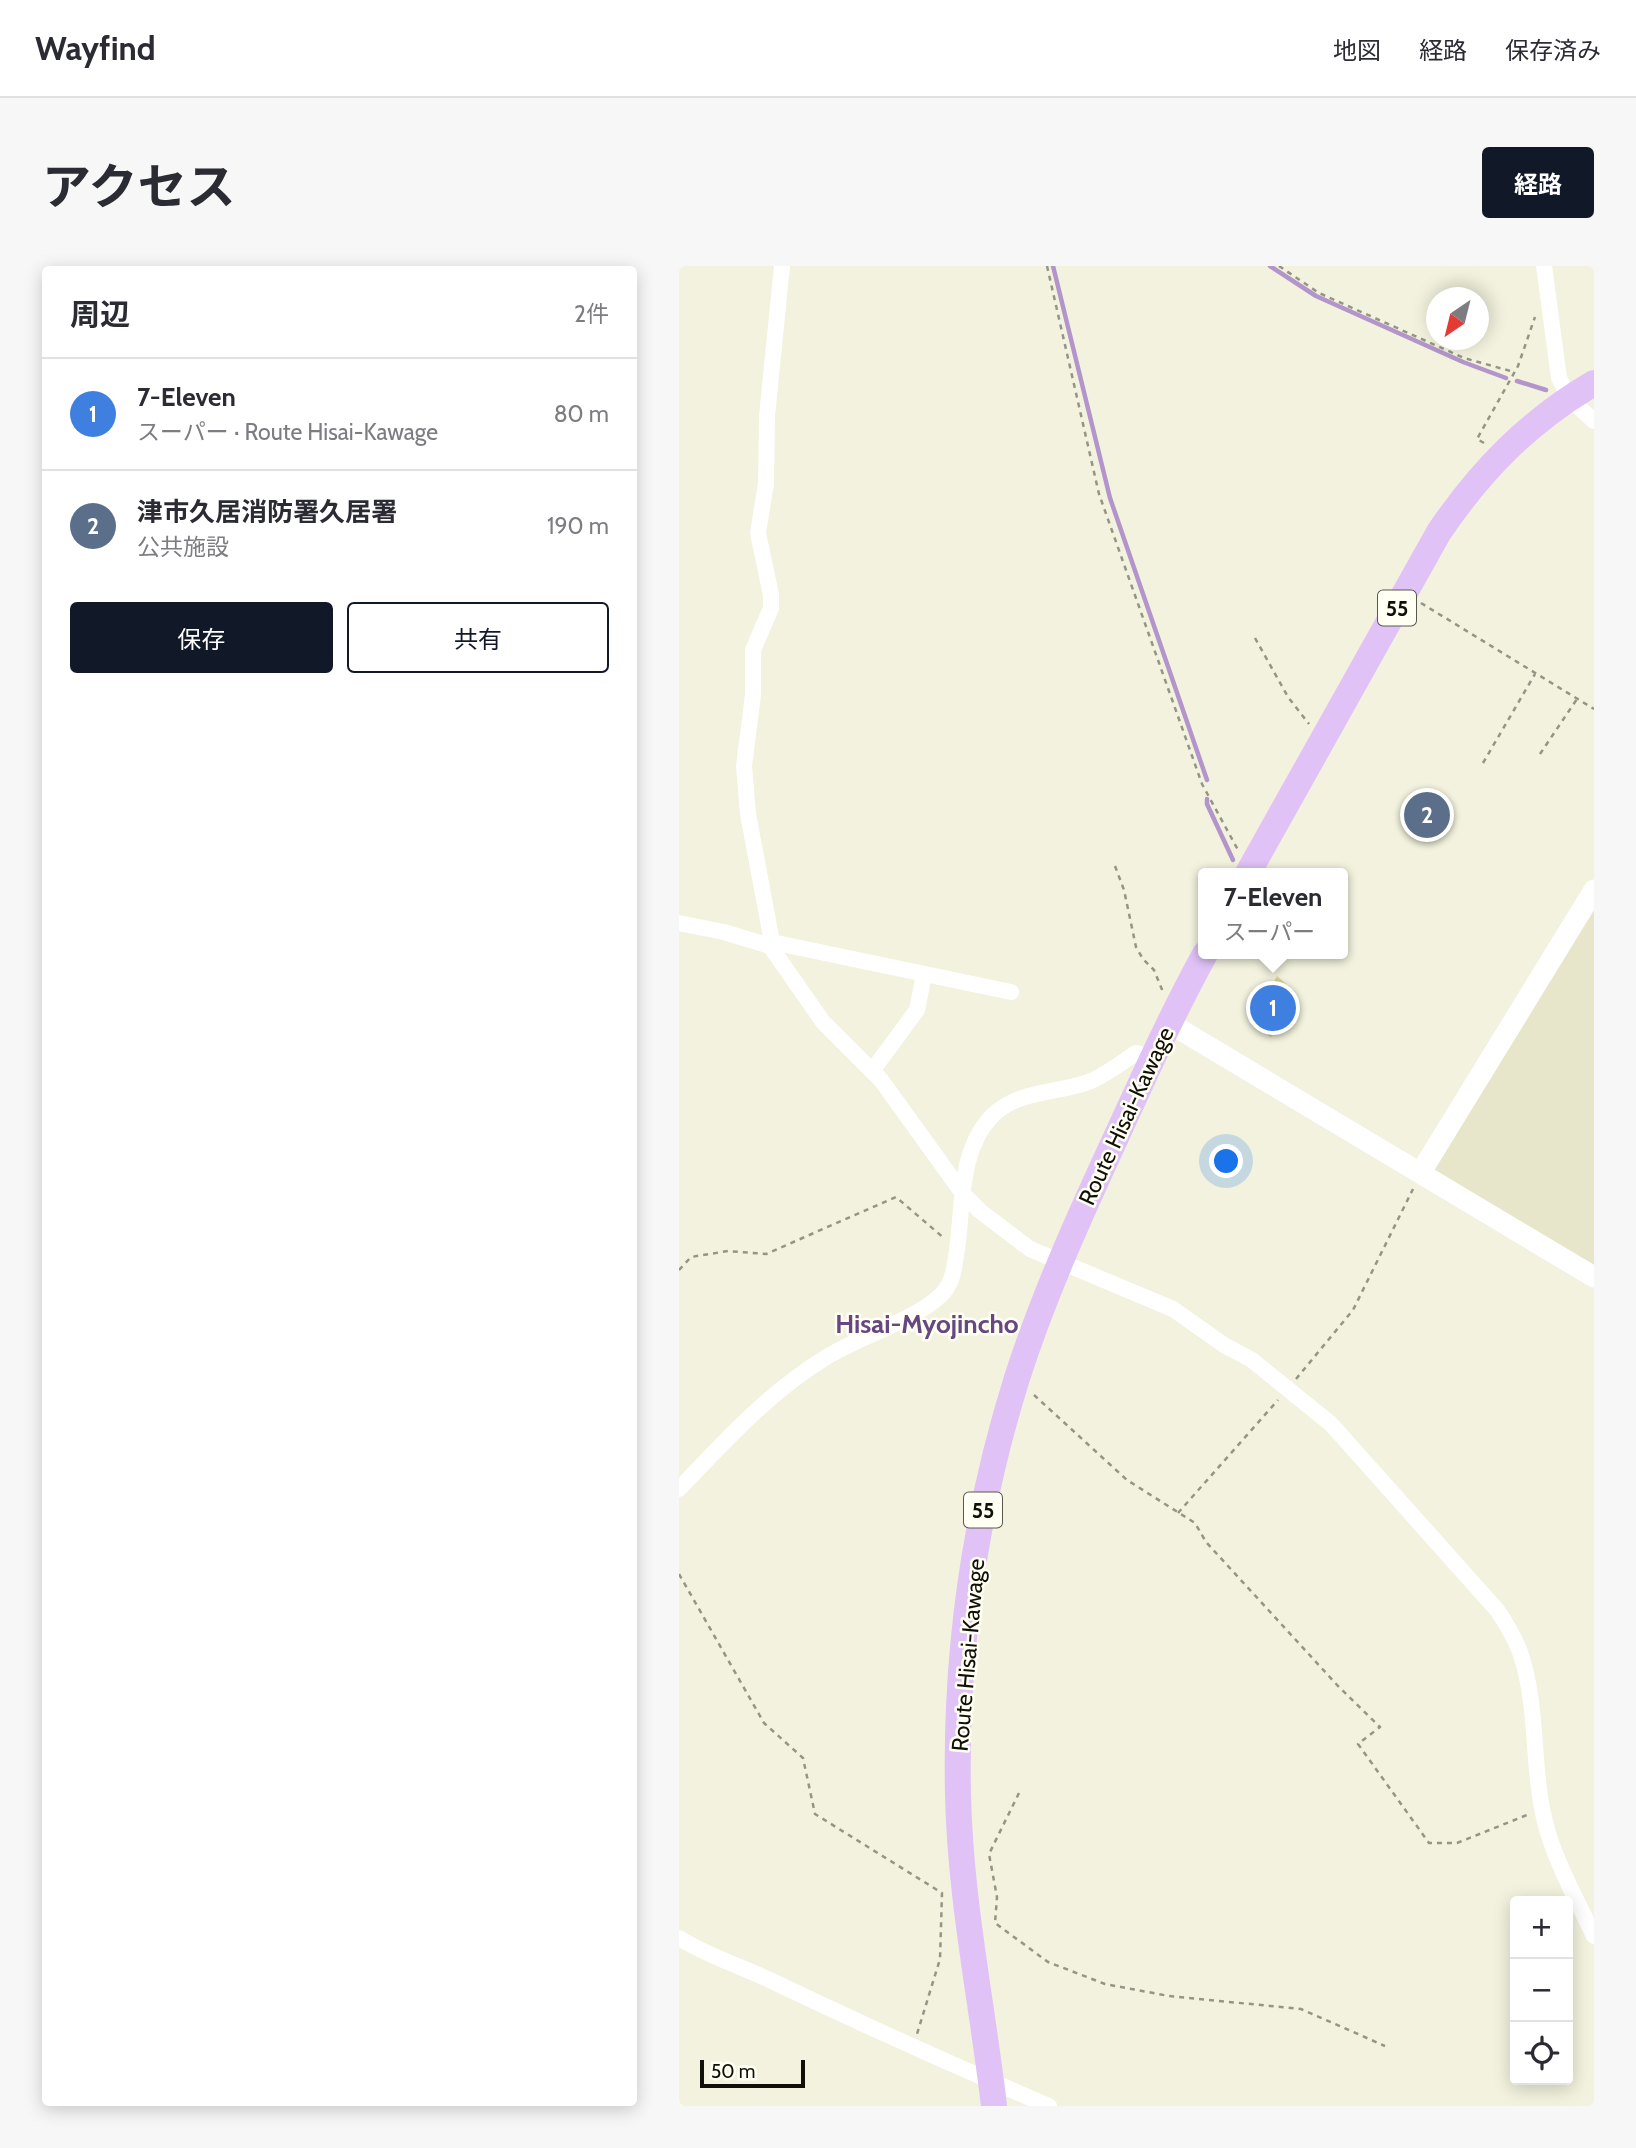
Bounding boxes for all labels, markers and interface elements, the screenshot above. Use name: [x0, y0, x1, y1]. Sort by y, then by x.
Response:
text: Wayfind: [35, 28, 156, 68]
text: 地図: [1333, 36, 1381, 65]
text: 経路: [1419, 36, 1467, 65]
text: 保存済み: [1505, 36, 1601, 65]
button: 経路: [1482, 147, 1594, 218]
text: アクセス: [42, 157, 236, 216]
north arrow: [1426, 287, 1489, 350]
text: 周辺: [70, 296, 130, 333]
text: 2件: [574, 300, 609, 328]
text: 7-Eleven: [137, 381, 236, 413]
text: 1: [89, 400, 97, 428]
text: 80 m: [554, 400, 609, 428]
text: スーパー · Route Hisai-Kawage: [137, 418, 438, 446]
text: 津市久居消防署久居署: [137, 496, 397, 528]
text: 2: [87, 512, 99, 540]
text: 190 m: [547, 512, 609, 540]
text: 公共施設: [137, 533, 229, 561]
road number: 55: [1378, 590, 1416, 626]
button: 保存: [70, 602, 333, 673]
button: 共有: [347, 602, 609, 673]
pin: 2: [1404, 789, 1450, 841]
popup: [1198, 868, 1348, 959]
text: 7-Eleven: [1224, 881, 1322, 913]
text: スーパー: [1224, 918, 1315, 946]
pin: 1: [1250, 982, 1296, 1034]
street label: Route Hisai-Kawage: [1072, 1022, 1180, 1210]
your location: [1209, 1144, 1243, 1178]
district label: Hisai-Myojincho: [835, 1308, 1019, 1340]
road number: 55: [964, 1492, 1002, 1528]
street label: Route Hisai-Kawage: [946, 1557, 990, 1753]
map controls: [1510, 1896, 1573, 2085]
button: +: [1510, 1896, 1573, 1959]
button: −: [1510, 1959, 1573, 2022]
button: locate: [1510, 2022, 1573, 2085]
scale bar: [700, 2057, 805, 2089]
text: 50 m: [711, 2060, 755, 2083]

